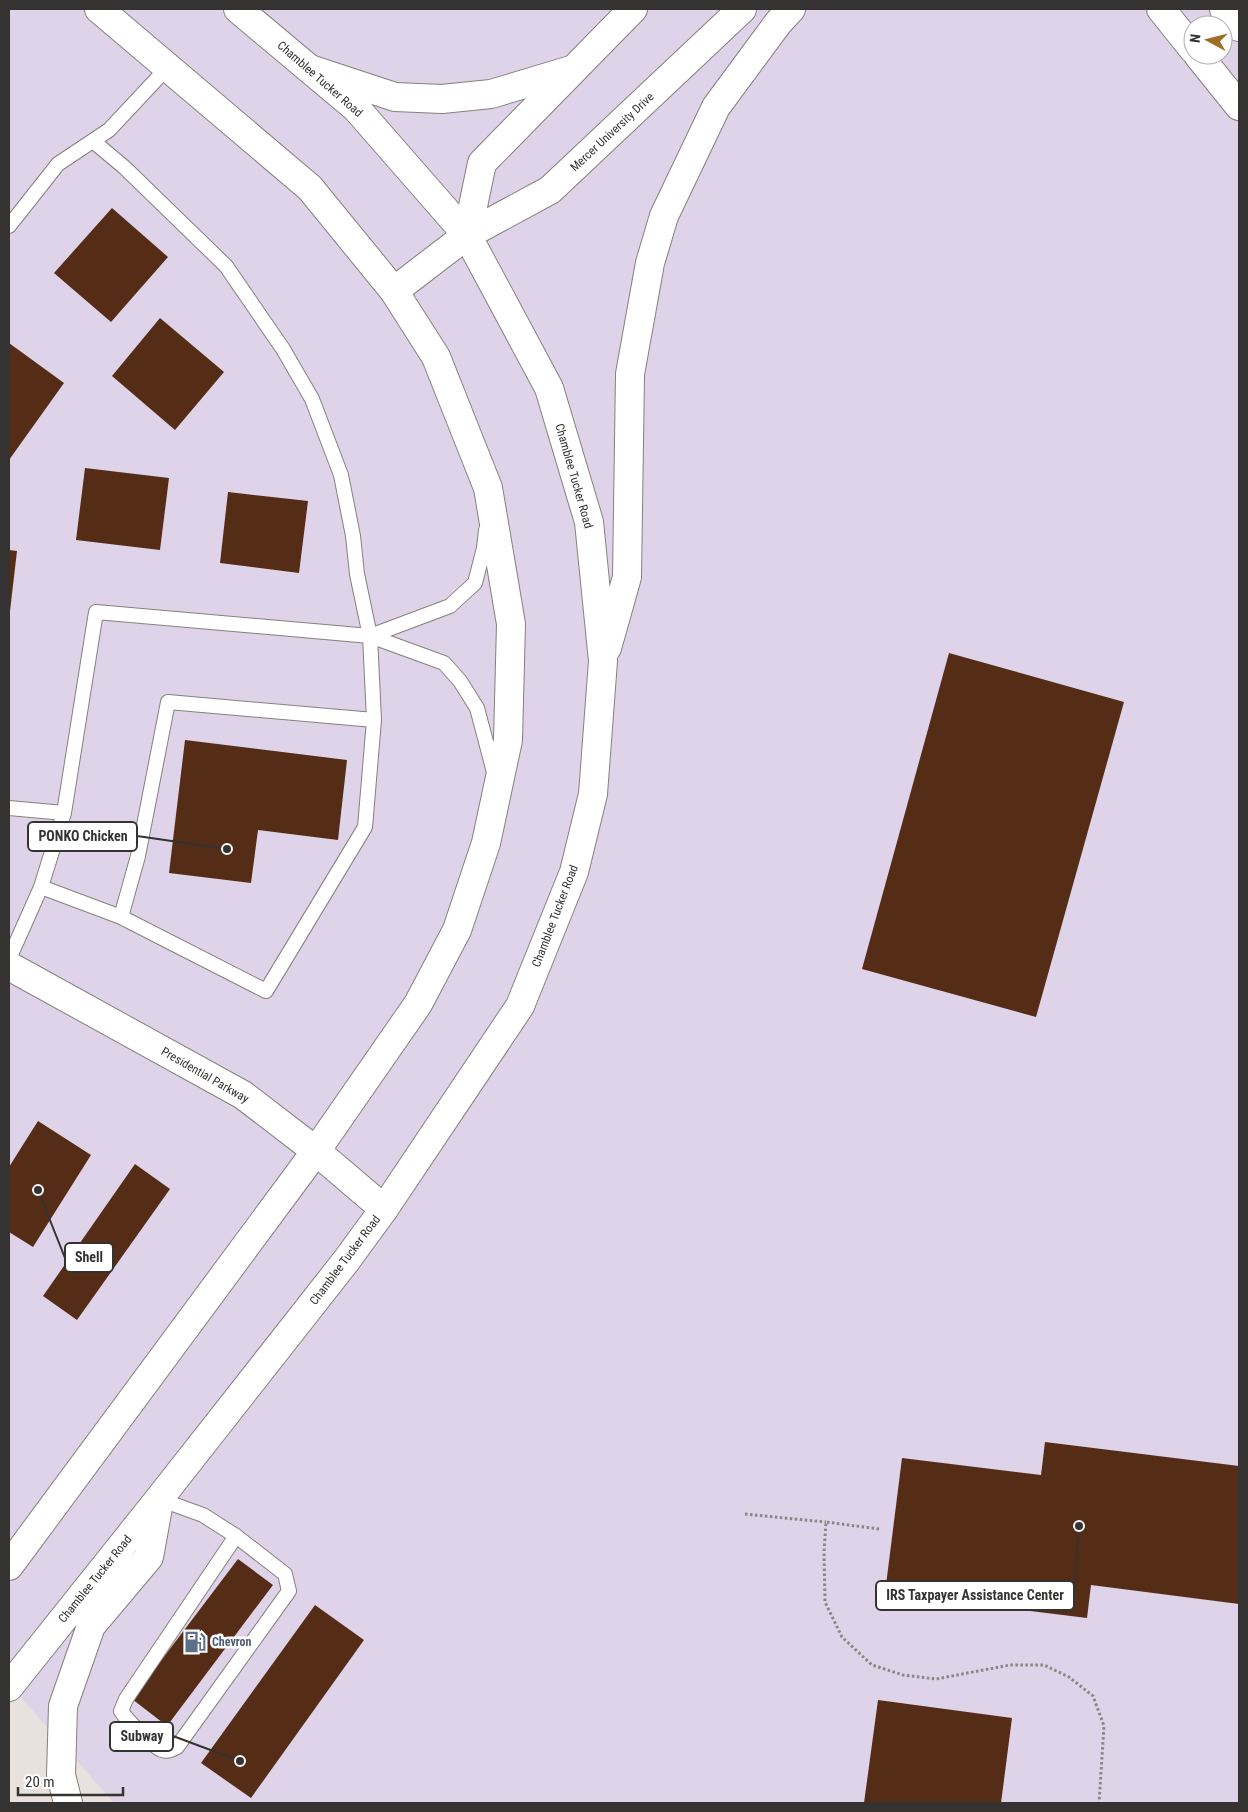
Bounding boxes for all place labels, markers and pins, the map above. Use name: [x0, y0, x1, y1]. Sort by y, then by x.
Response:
callout: PONKO Chicken: [28, 822, 137, 851]
callout: Shell: [65, 1243, 113, 1272]
callout: IRS Taxpayer Assistance Center: [876, 1581, 1074, 1610]
fuel station icon: Chevron: [182, 1629, 208, 1655]
place label: Chevron: [212, 1635, 252, 1649]
callout: Subway: [110, 1722, 173, 1751]

